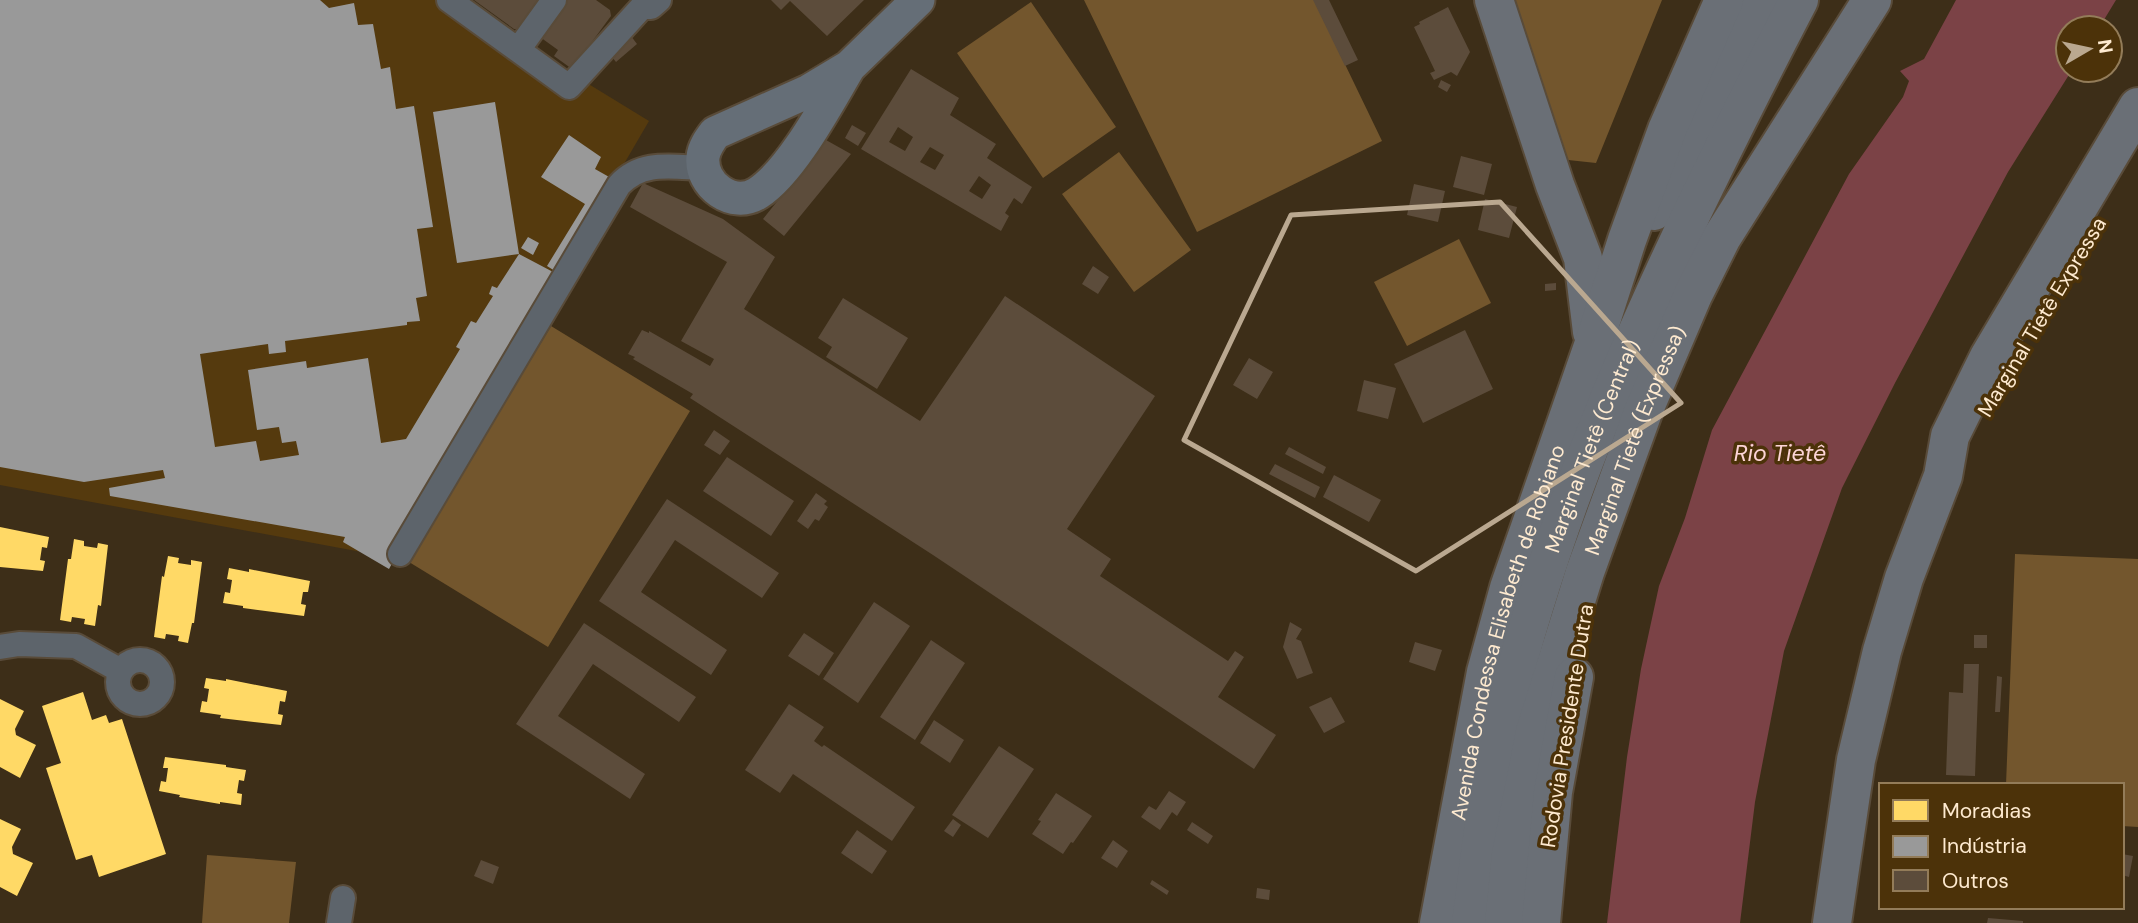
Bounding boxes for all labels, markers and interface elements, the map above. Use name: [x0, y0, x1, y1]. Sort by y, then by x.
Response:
north arrow: [2054, 14, 2124, 84]
text: N: [2092, 38, 2119, 55]
street label: Marginal Tietê Expressa: [1971, 212, 2113, 422]
street label: Marginal Tietê (Expressa): [1578, 321, 1692, 559]
street label: Marginal Tietê (Central): [1539, 335, 1646, 556]
water label: Rio Tietê: [1734, 438, 1826, 468]
street label: Avenida Condessa Elisabeth de Robiano: [1444, 441, 1572, 823]
street label: Rodovia Presidente Dutra: [1534, 602, 1600, 850]
legend: [1879, 783, 2124, 909]
text: Moradias: [1942, 797, 2031, 825]
text: Indústria: [1942, 832, 2027, 860]
text: Outros: [1942, 867, 2009, 895]

